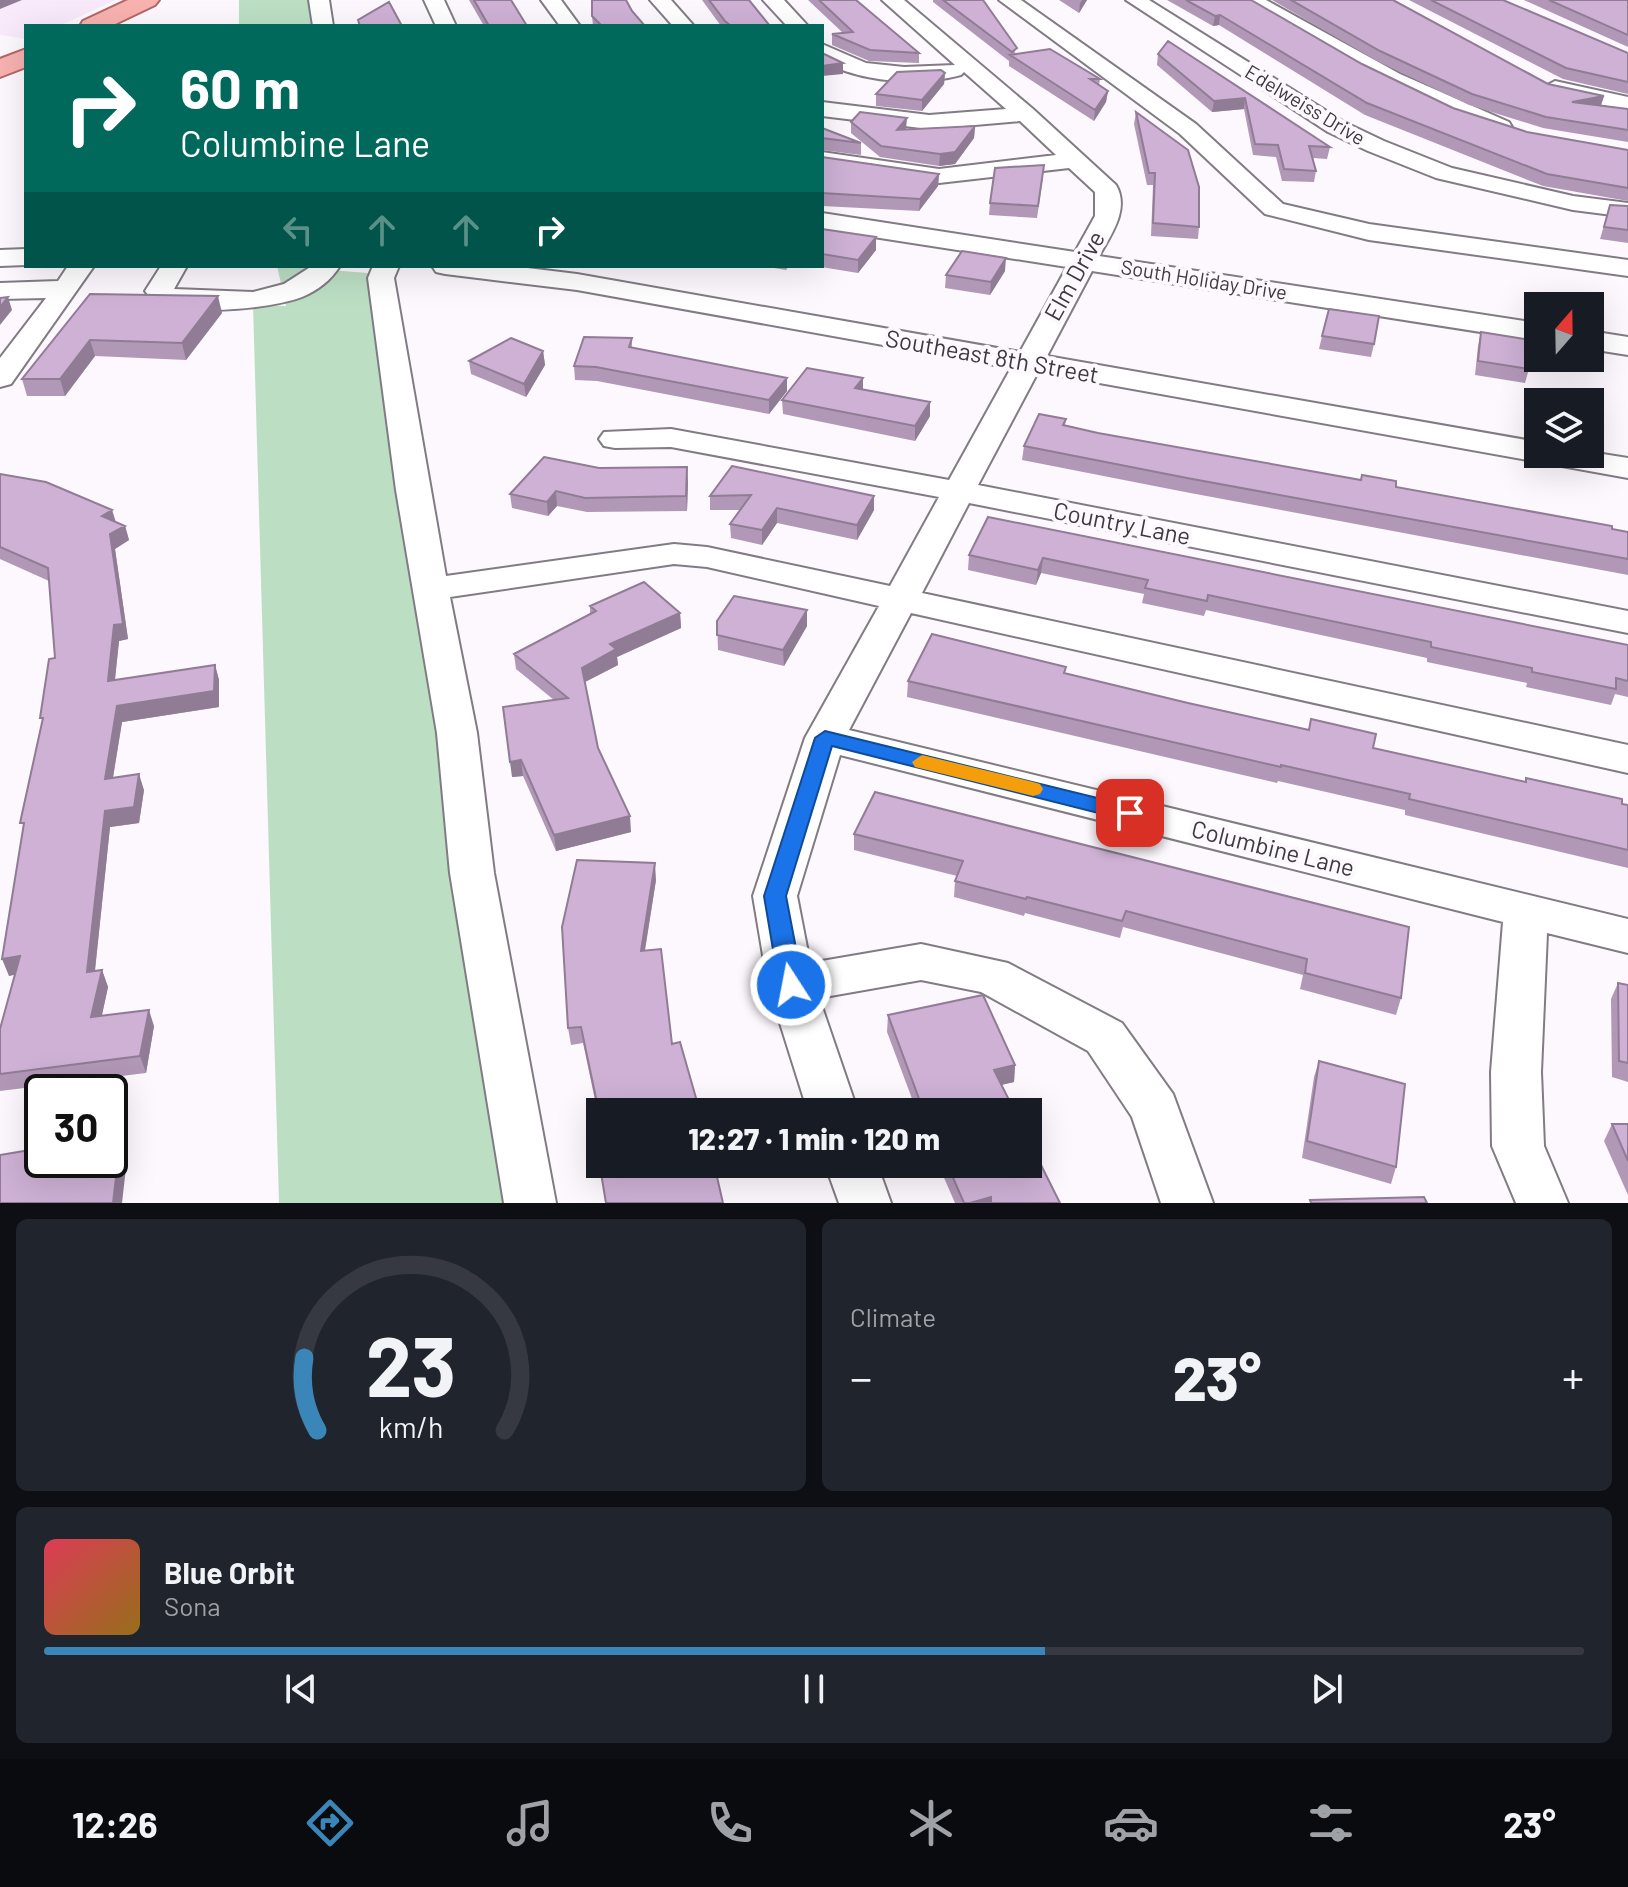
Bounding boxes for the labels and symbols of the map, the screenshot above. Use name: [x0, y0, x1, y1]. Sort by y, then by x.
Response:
street label: Edelweiss Drive: [1241, 59, 1370, 149]
street label: Elm Drive: [1037, 225, 1110, 325]
street label: South Holiday Drive: [1119, 254, 1289, 304]
north arrow: [1524, 292, 1604, 372]
street label: Southeast 8th Street: [883, 322, 1101, 389]
street label: Country Lane: [1051, 495, 1193, 550]
pin: [1096, 779, 1164, 847]
street label: Columbine Lane: [1189, 813, 1358, 882]
position arrow: [749, 943, 833, 1027]
speed limit sign: 30: [24, 1074, 128, 1178]

